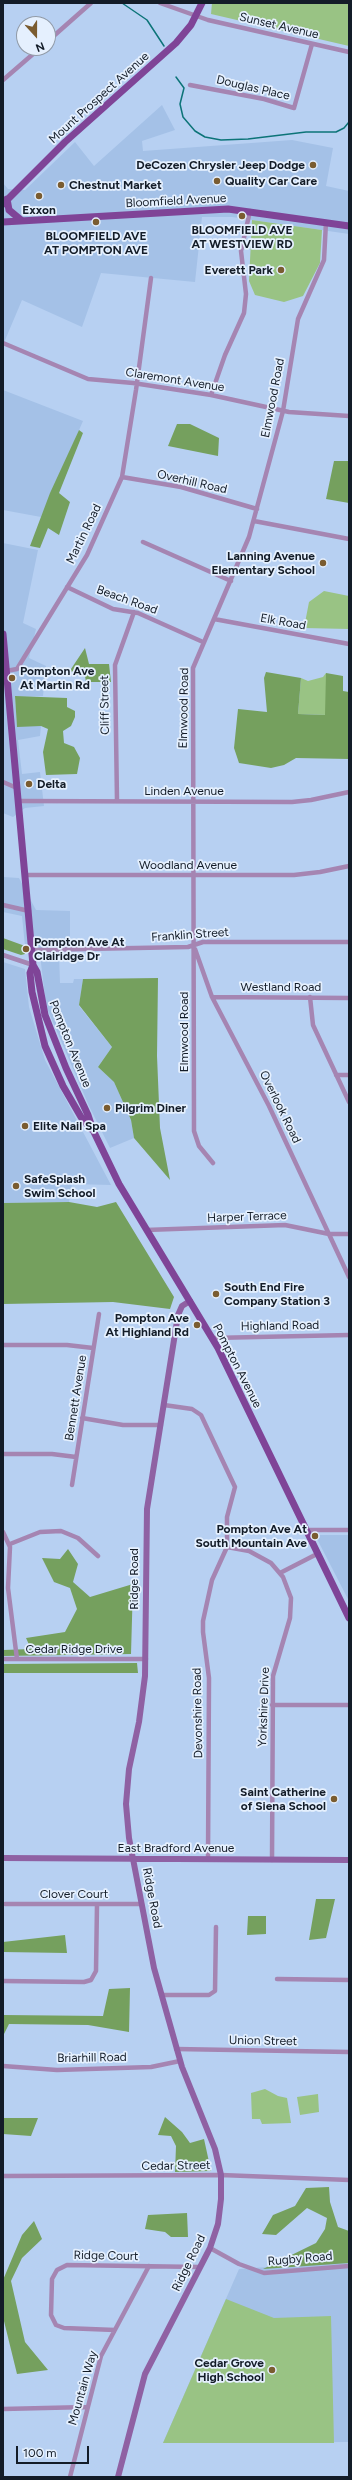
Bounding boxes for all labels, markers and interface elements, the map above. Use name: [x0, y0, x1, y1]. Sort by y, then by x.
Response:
street label: Sunset Avenue: [238, 10, 320, 42]
north arrow: [16, 16, 56, 56]
text: N: [34, 39, 46, 54]
street label: Mount Prospect Avenue: [46, 49, 152, 147]
street label: Douglas Place: [215, 73, 291, 103]
place label: DeCozen Chrysler Jeep Dodge: [136, 158, 305, 172]
marker: DeCozen Chrysler Jeep Dodge: [308, 160, 318, 170]
place label: Quality Car Care: [225, 174, 317, 188]
marker: Quality Car Care: [212, 176, 222, 186]
place label: Chestnut Market: [69, 178, 162, 192]
marker: Chestnut Market: [56, 180, 66, 190]
marker: Exxon: [34, 191, 44, 201]
street label: Bloomfield Avenue: [125, 191, 227, 211]
place label: Exxon: [22, 203, 56, 217]
marker: BLOOMFIELD AVE AT WESTVIEW RD: [237, 211, 247, 221]
marker: BLOOMFIELD AVE AT POMPTON AVE: [91, 217, 101, 227]
place label: BLOOMFIELD AVE AT WESTVIEW RD: [191, 223, 293, 251]
place label: BLOOMFIELD AVE AT POMPTON AVE: [44, 229, 148, 257]
place label: Everett Park: [205, 263, 273, 277]
marker: Everett Park: [276, 265, 286, 275]
street label: Elmwood Road: [258, 357, 288, 439]
street label: Claremont Avenue: [125, 365, 225, 395]
street label: Overhill Road: [156, 467, 228, 497]
street label: Martin Road: [63, 502, 105, 566]
place label: Lanning Avenue Elementary School: [211, 549, 315, 577]
marker: Lanning Avenue Elementary School: [318, 558, 328, 568]
street label: Beach Road: [95, 582, 159, 618]
street label: Elk Road: [259, 611, 307, 633]
place label: Pompton Ave At Martin Rd: [20, 664, 94, 692]
street label: Elmwood Road: [176, 668, 192, 748]
marker: Pompton Ave At Martin Rd: [7, 673, 17, 683]
street label: Cliff Street: [97, 675, 113, 735]
place label: Delta: [37, 777, 66, 791]
marker: Delta: [24, 779, 34, 789]
street label: Linden Avenue: [144, 784, 224, 798]
street label: Woodland Avenue: [139, 858, 237, 872]
street label: Franklin Street: [151, 925, 229, 945]
place label: Pompton Ave At Clairidge Dr: [34, 935, 125, 963]
marker: Pompton Ave At Clairidge Dr: [21, 944, 31, 954]
street label: Westland Road: [241, 980, 321, 994]
street label: Elmwood Road: [177, 992, 191, 1072]
street label: Pompton Avenue: [46, 998, 94, 1090]
street label: Overlook Road: [256, 1068, 304, 1146]
place label: Pilgrim Diner: [115, 1101, 186, 1115]
marker: Pilgrim Diner: [102, 1103, 112, 1113]
place label: Elite Nail Spa: [33, 1119, 106, 1133]
marker: Elite Nail Spa: [20, 1121, 30, 1131]
place label: SafeSplash Swim School: [24, 1172, 95, 1200]
marker: SafeSplash Swim School: [11, 1181, 21, 1191]
street label: Harper Terrace: [207, 1208, 287, 1226]
place label: South End Fire Company Station 3: [224, 1280, 330, 1308]
marker: South End Fire Company Station 3: [211, 1289, 221, 1299]
place label: Pompton Ave At Highland Rd: [106, 1311, 189, 1339]
street label: Highland Road: [241, 1318, 319, 1334]
marker: Pompton Ave At Highland Rd: [192, 1320, 202, 1330]
street label: Pompton Avenue: [210, 1321, 264, 1411]
street label: Bennett Avenue: [62, 1354, 90, 1442]
place label: Pompton Ave At South Mountain Ave: [195, 1522, 307, 1550]
marker: Pompton Ave At South Mountain Ave: [310, 1531, 320, 1541]
street label: Ridge Road: [127, 1548, 141, 1610]
street label: Cedar Ridge Drive: [25, 1642, 123, 1656]
street label: Yorkshire Drive: [255, 1667, 273, 1747]
street label: Devonshire Road: [190, 1668, 206, 1758]
place label: Saint Catherine of Siena School: [240, 1785, 326, 1813]
marker: Saint Catherine of Siena School: [329, 1794, 339, 1804]
street label: East Bradford Avenue: [118, 1841, 234, 1855]
street label: Ridge Road: [139, 1866, 165, 1930]
street label: Clover Court: [40, 1887, 108, 1901]
street label: Union Street: [229, 2033, 297, 2049]
street label: Briarhill Road: [57, 2050, 127, 2066]
street label: Cedar Street: [141, 2158, 211, 2174]
street label: Ridge Road: [169, 2232, 209, 2294]
street label: Ridge Court: [73, 2248, 139, 2264]
street label: Rugby Road: [267, 2249, 333, 2269]
street label: Mountain Way: [65, 2349, 101, 2427]
place label: Cedar Grove High School: [194, 2356, 264, 2384]
marker: Cedar Grove High School: [267, 2365, 277, 2375]
scale bar: [18, 2438, 91, 2464]
text: 100 m: [23, 2446, 57, 2460]

